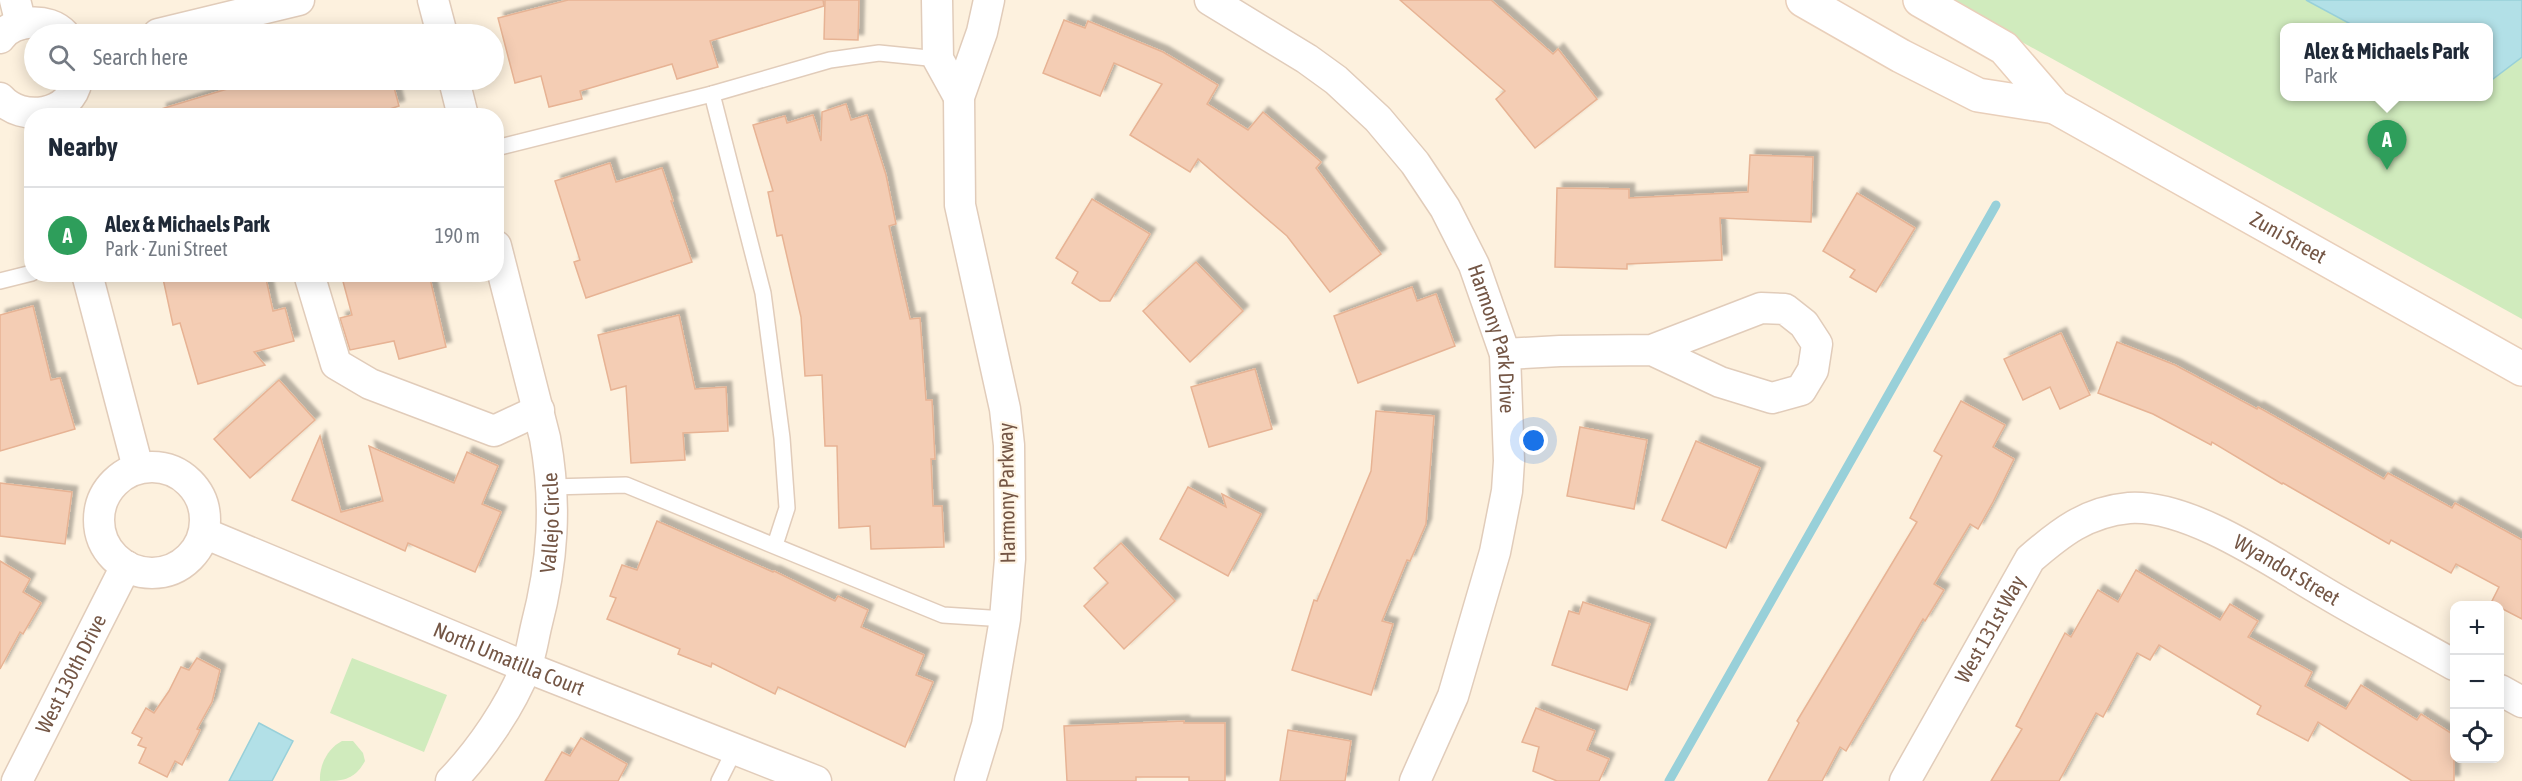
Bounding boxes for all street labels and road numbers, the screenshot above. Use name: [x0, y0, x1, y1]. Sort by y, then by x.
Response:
street label: Zuni Street: [2246, 206, 2331, 268]
street label: Harmony Park Drive: [1464, 261, 1520, 414]
street label: Harmony Parkway: [993, 422, 1019, 564]
street label: Vallejo Circle: [534, 472, 563, 575]
street label: Wyandot Street: [2230, 529, 2344, 610]
street label: West 131st Way: [1950, 571, 2029, 687]
street label: West 130th Drive: [30, 610, 110, 737]
street label: North Umatilla Court: [430, 617, 588, 700]

